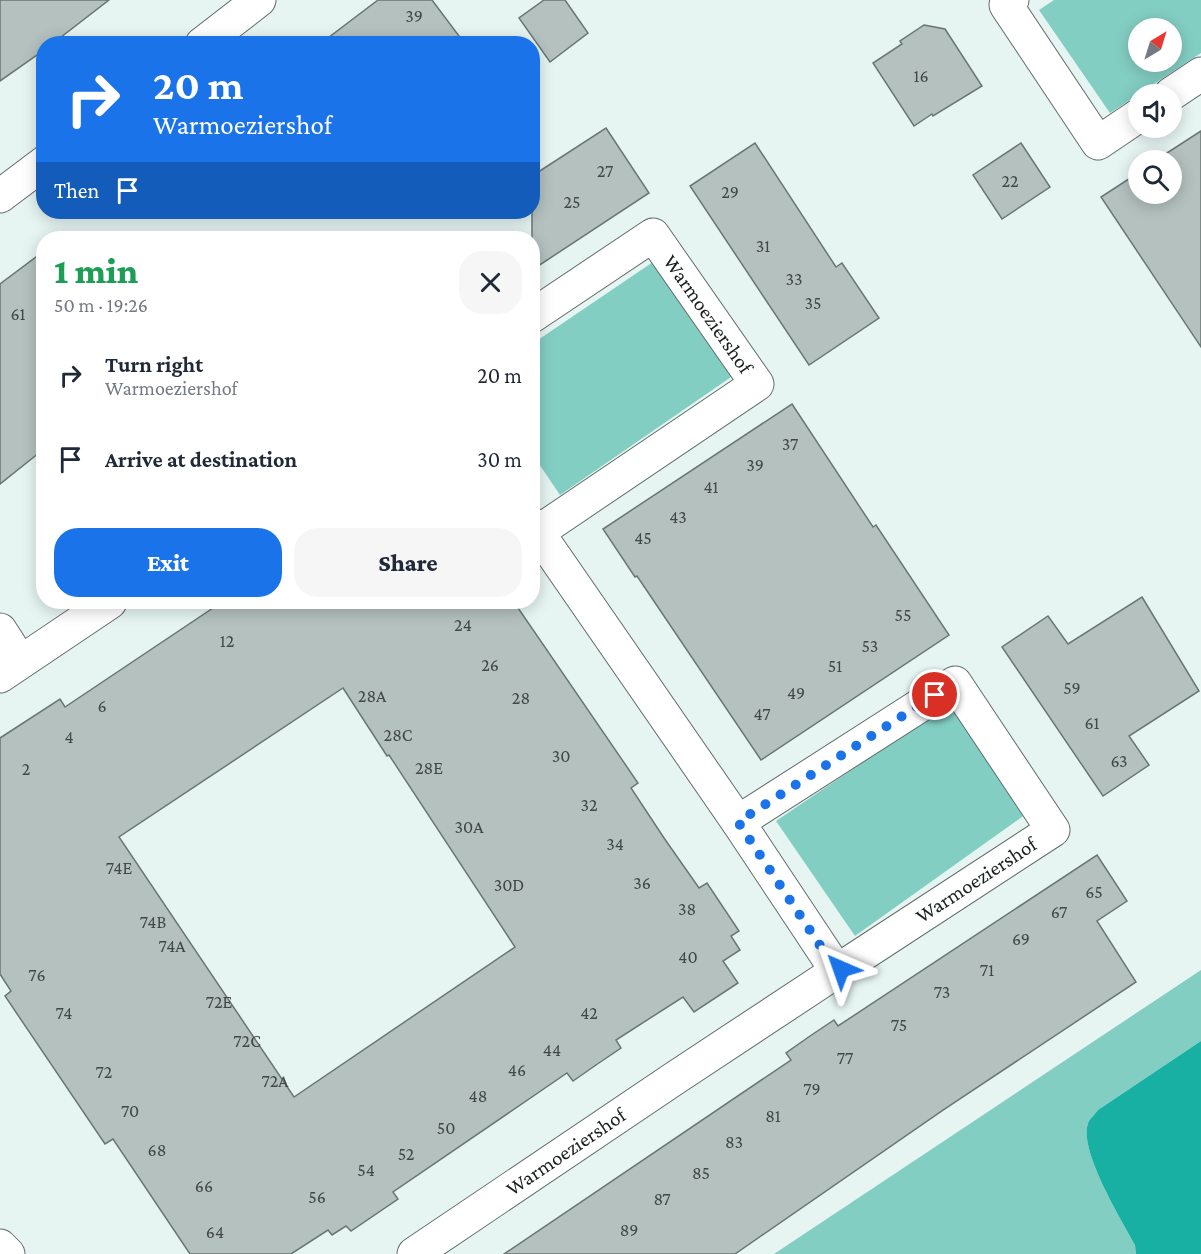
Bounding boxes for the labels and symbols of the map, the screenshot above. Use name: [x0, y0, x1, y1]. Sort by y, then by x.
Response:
house number: 39: [405, 6, 423, 26]
north arrow: [1128, 18, 1182, 72]
house number: 16: [913, 66, 929, 86]
house number: 27: [597, 161, 613, 181]
house number: 22: [1001, 171, 1019, 191]
house number: 29: [721, 182, 739, 202]
house number: 25: [563, 192, 581, 212]
house number: 31: [756, 236, 770, 256]
street label: Warmoeziershof: [658, 250, 759, 379]
house number: 33: [786, 269, 803, 289]
house number: 35: [804, 293, 822, 313]
house number: 61: [10, 304, 26, 324]
house number: 37: [782, 434, 798, 454]
house number: 39: [746, 455, 764, 475]
house number: 41: [703, 477, 719, 497]
house number: 43: [669, 507, 687, 527]
house number: 45: [634, 528, 652, 548]
house number: 55: [895, 605, 911, 625]
house number: 24: [454, 615, 472, 635]
house number: 12: [220, 631, 234, 651]
house number: 53: [862, 636, 878, 656]
house number: 26: [481, 655, 499, 675]
house number: 51: [828, 656, 842, 676]
pin: [909, 669, 960, 720]
house number: 59: [1063, 678, 1081, 698]
house number: 49: [787, 683, 805, 703]
house number: 28A: [358, 686, 387, 706]
house number: 28: [512, 688, 530, 708]
house number: 6: [97, 696, 107, 716]
house number: 47: [753, 704, 771, 724]
house number: 61: [1084, 713, 1100, 733]
house number: 28C: [384, 725, 413, 745]
house number: 4: [64, 727, 74, 747]
house number: 30: [552, 746, 570, 766]
house number: 63: [1110, 751, 1128, 771]
house number: 28E: [415, 758, 443, 778]
house number: 2: [22, 759, 30, 779]
house number: 32: [580, 795, 598, 815]
house number: 30A: [455, 817, 484, 837]
street label: Warmoeziershof: [911, 831, 1042, 928]
house number: 34: [606, 834, 624, 854]
house number: 74E: [106, 858, 133, 878]
house number: 36: [633, 873, 651, 893]
house number: 30D: [494, 875, 524, 895]
house number: 65: [1085, 882, 1103, 902]
house number: 38: [678, 899, 696, 919]
house number: 67: [1051, 902, 1067, 922]
house number: 74B: [140, 912, 167, 932]
house number: 69: [1012, 929, 1030, 949]
house number: 74A: [158, 936, 186, 956]
position arrow: [809, 937, 873, 1001]
house number: 40: [678, 947, 698, 967]
house number: 71: [980, 960, 994, 980]
house number: 76: [28, 965, 46, 985]
house number: 73: [934, 982, 950, 1002]
house number: 72E: [206, 992, 233, 1012]
house number: 74: [56, 1003, 72, 1023]
house number: 42: [580, 1003, 598, 1023]
house number: 75: [891, 1015, 907, 1035]
house number: 72C: [233, 1031, 261, 1051]
house number: 44: [543, 1040, 561, 1060]
house number: 77: [837, 1048, 853, 1068]
house number: 46: [508, 1060, 526, 1080]
house number: 72: [96, 1062, 112, 1082]
house number: 72A: [261, 1071, 289, 1091]
house number: 79: [803, 1079, 821, 1099]
house number: 48: [469, 1086, 487, 1106]
house number: 70: [121, 1101, 139, 1121]
street label: Warmoeziershof: [501, 1102, 632, 1201]
house number: 81: [765, 1106, 781, 1126]
house number: 50: [437, 1118, 455, 1138]
house number: 83: [725, 1132, 743, 1152]
house number: 68: [148, 1140, 166, 1160]
house number: 52: [398, 1144, 414, 1164]
house number: 54: [357, 1160, 375, 1180]
house number: 85: [692, 1163, 710, 1183]
house number: 66: [195, 1176, 213, 1196]
house number: 56: [308, 1187, 326, 1207]
house number: 87: [653, 1189, 671, 1209]
house number: 89: [620, 1220, 638, 1240]
house number: 64: [206, 1222, 224, 1242]

